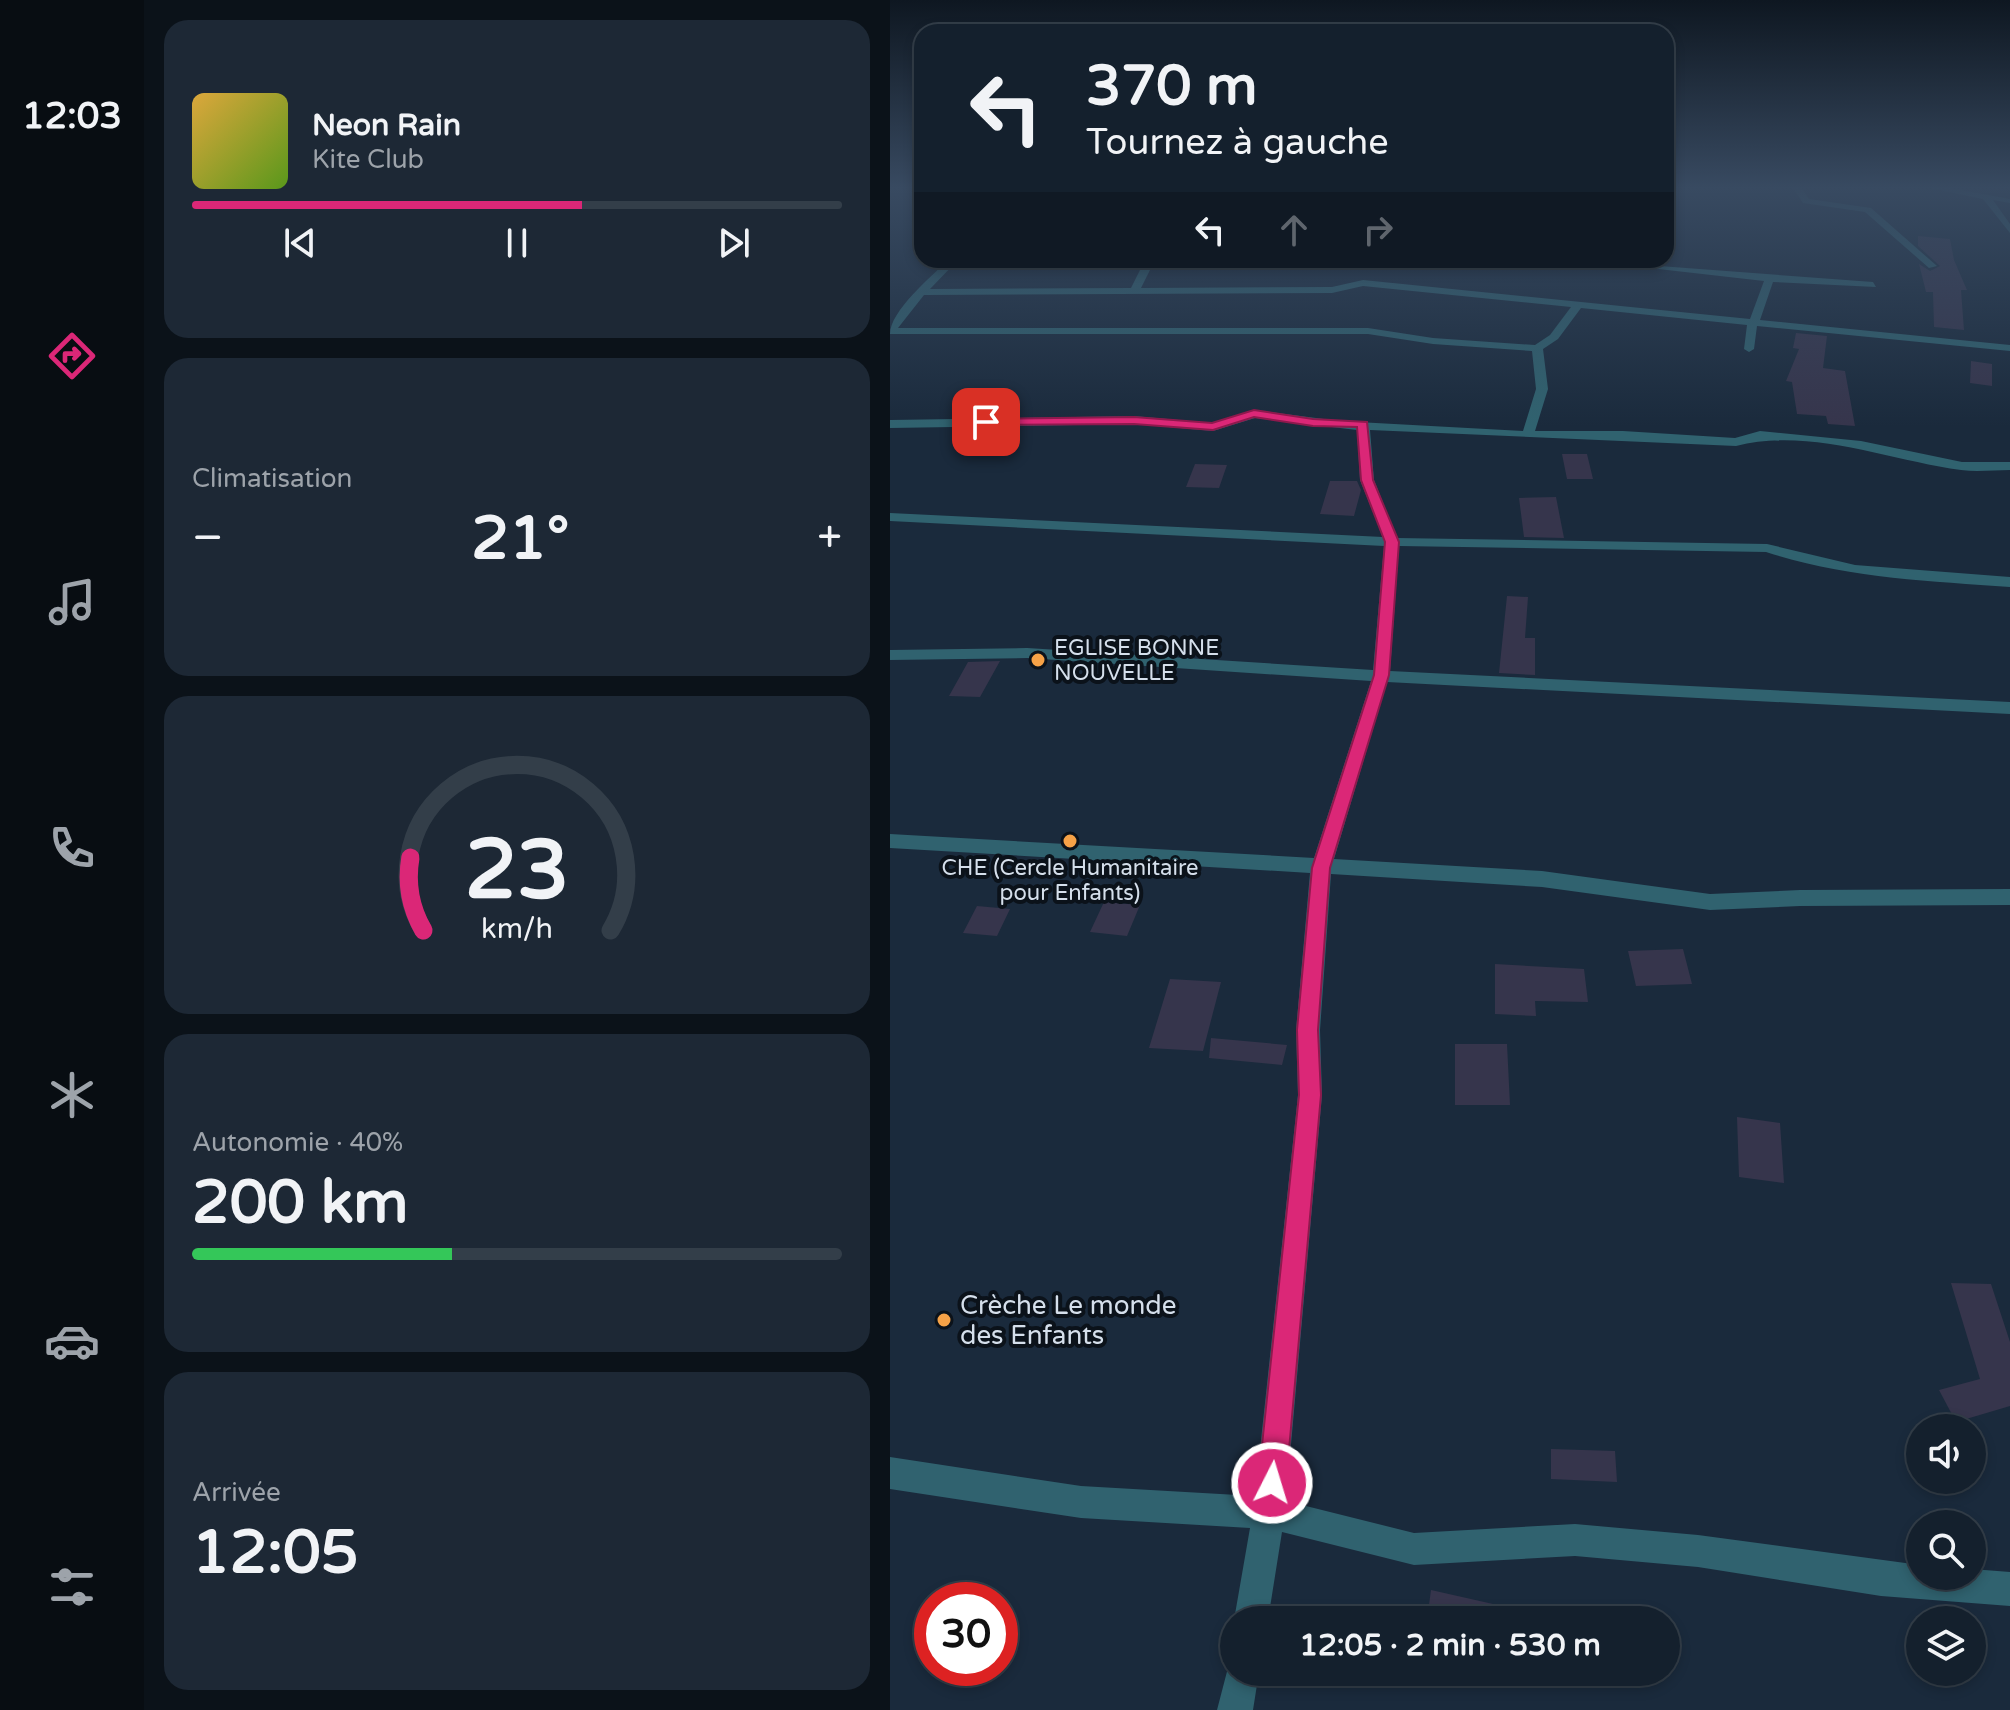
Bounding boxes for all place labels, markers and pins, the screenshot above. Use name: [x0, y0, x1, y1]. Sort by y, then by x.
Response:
pin: [952, 388, 1020, 456]
place label: EGLISE BONNE NOUVELLE: [1054, 635, 1219, 686]
marker: EGLISE BONNE NOUVELLE: [1029, 651, 1047, 669]
marker: CHE (Cercle Humanitaire pour Enfants): [1061, 832, 1079, 850]
place label: CHE (Cercle Humanitaire pour Enfants): [942, 855, 1198, 906]
place label: Crèche Le monde des Enfants: [960, 1290, 1176, 1351]
marker: Crèche Le monde des Enfants: [935, 1311, 953, 1329]

